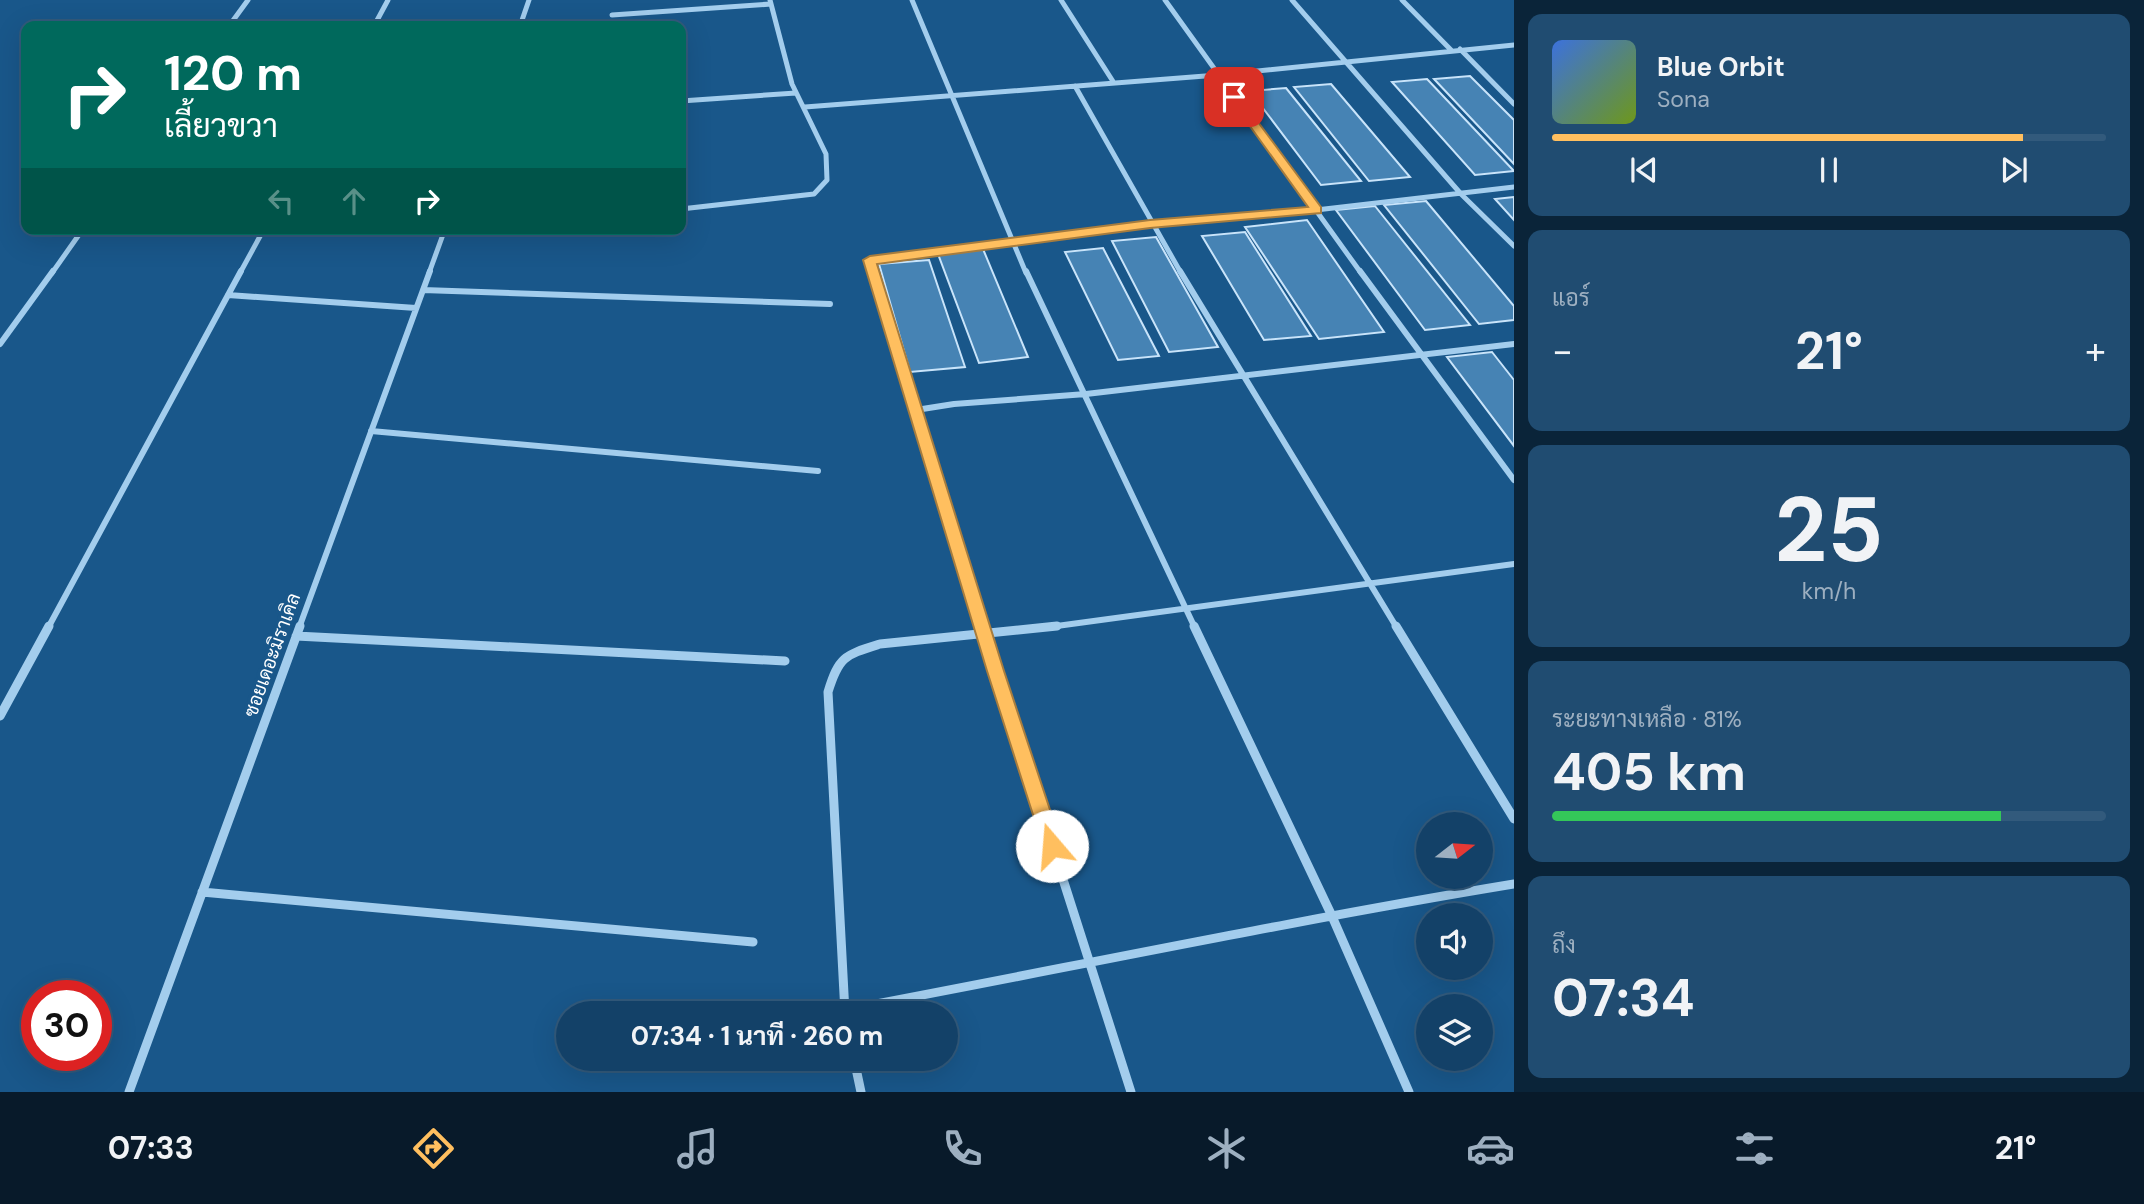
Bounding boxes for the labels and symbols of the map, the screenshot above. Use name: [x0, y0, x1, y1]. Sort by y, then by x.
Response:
pin: [1204, 67, 1264, 127]
street label: ซอยเดอะมิราเคิล: [238, 589, 306, 721]
position arrow: [1015, 809, 1089, 883]
north arrow: [1416, 812, 1493, 889]
speed limit sign: 30: [21, 980, 112, 1071]

